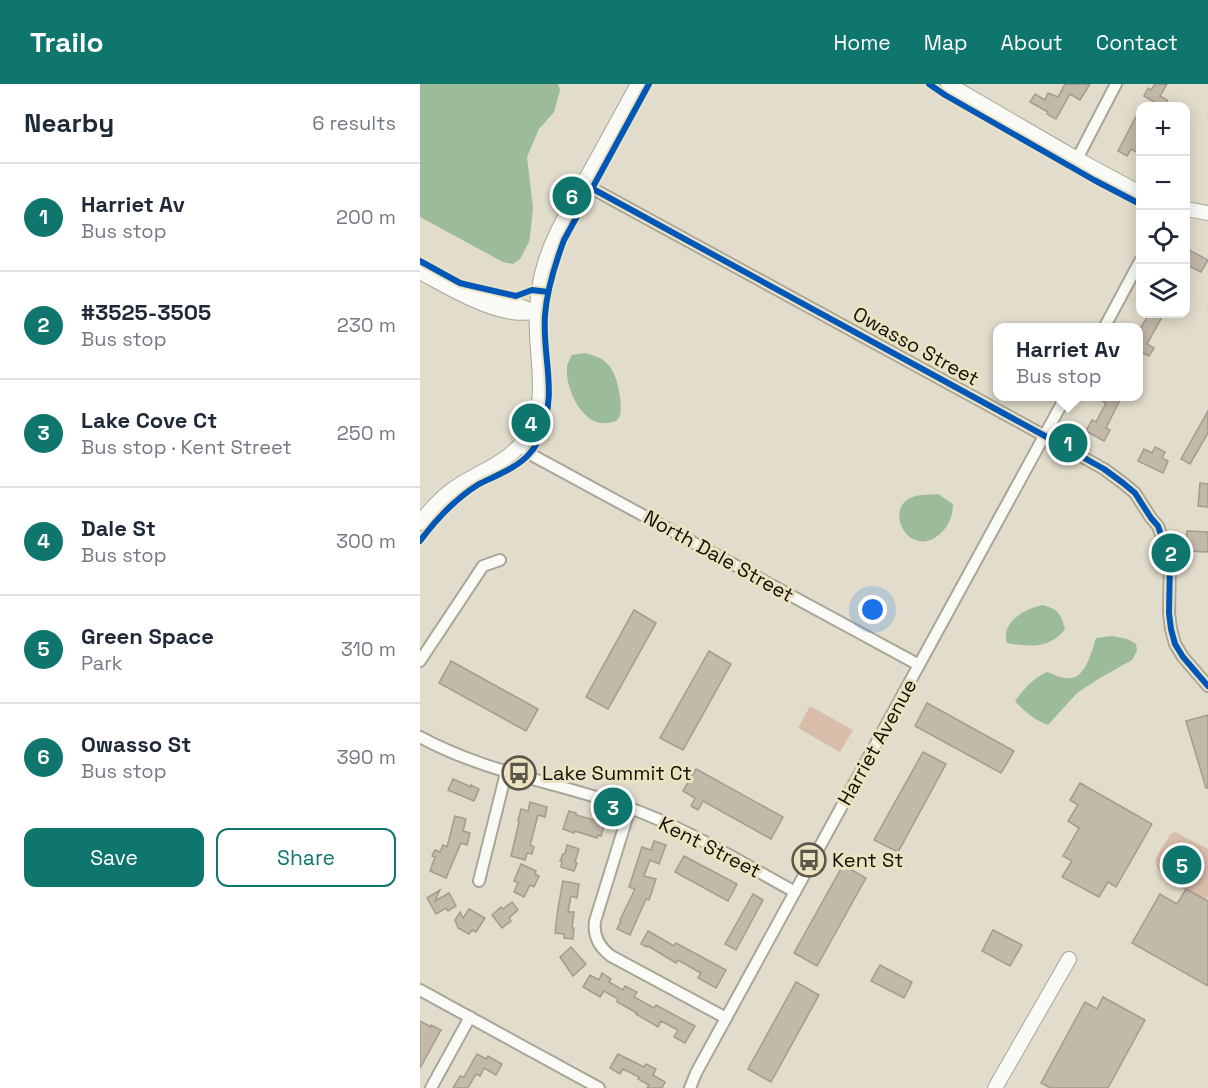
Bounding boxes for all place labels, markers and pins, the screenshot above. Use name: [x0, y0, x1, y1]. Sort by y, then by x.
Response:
pin: 6: [552, 174, 592, 218]
pin: 4: [512, 400, 550, 446]
pin: 1: [1048, 420, 1088, 466]
pin: 2: [1152, 530, 1191, 576]
bus stop icon: Lake Summit Ct: [501, 755, 537, 791]
place label: Lake Summit Ct: [542, 760, 692, 786]
pin: 3: [594, 784, 632, 830]
bus stop icon: Kent St: [791, 842, 827, 878]
pin: 5: [1162, 842, 1202, 888]
place label: Kent St: [832, 847, 903, 873]

